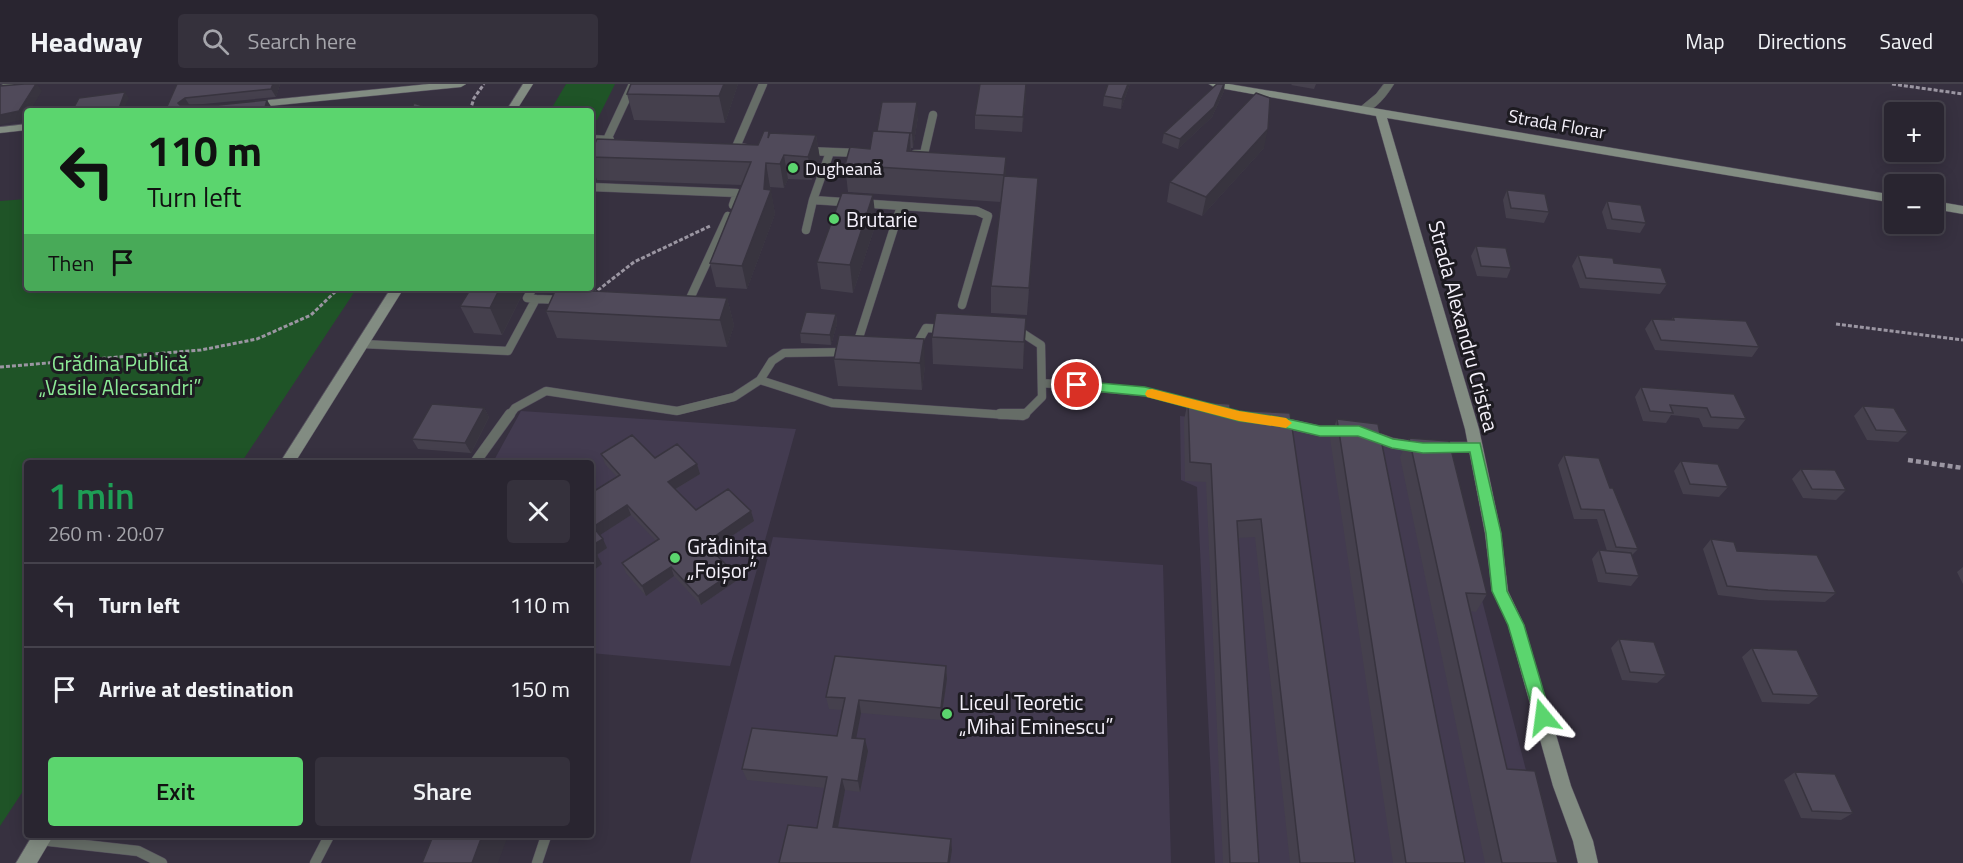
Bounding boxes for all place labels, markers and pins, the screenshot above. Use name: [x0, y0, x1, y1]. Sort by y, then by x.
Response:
place label: Dugheană: [805, 155, 882, 182]
marker: Dugheană: [786, 161, 800, 175]
place label: Brutarie: [846, 203, 918, 235]
marker: Brutarie: [827, 212, 841, 226]
pin: [1051, 359, 1102, 410]
place label: Grădinița „Foișor”: [687, 530, 768, 586]
marker: Grădinița „Foișor”: [668, 551, 682, 565]
place label: Liceul Teoretic „Mihai Eminescu”: [959, 686, 1114, 742]
marker: Liceul Teoretic „Mihai Eminescu”: [940, 707, 954, 721]

